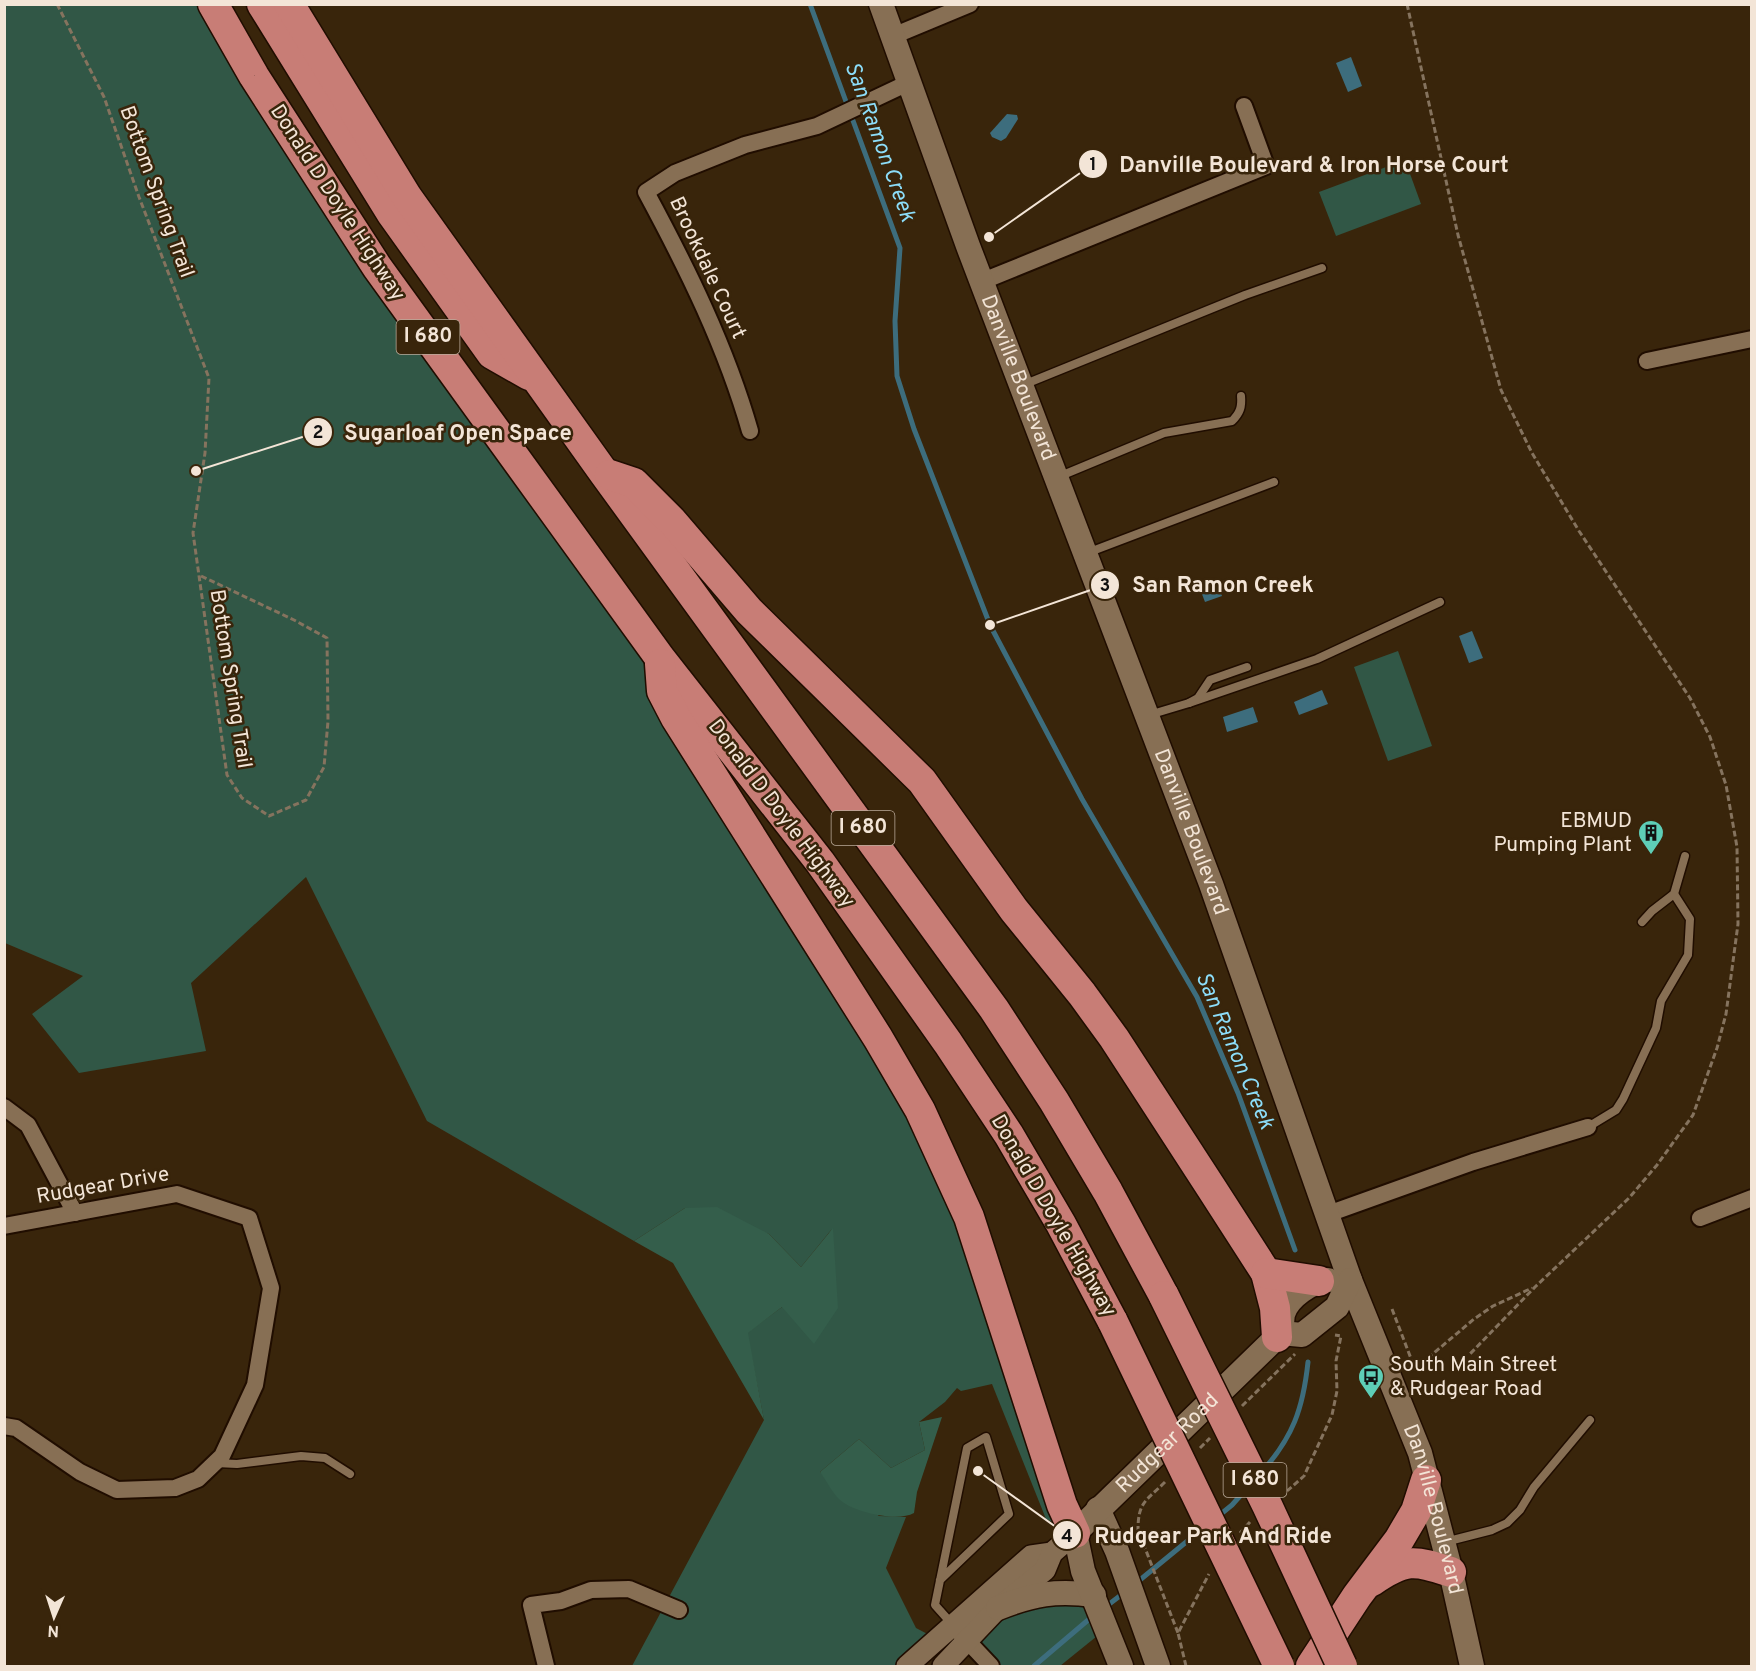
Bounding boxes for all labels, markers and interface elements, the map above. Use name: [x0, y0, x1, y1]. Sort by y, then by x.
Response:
water label: San Ramon Creek: [838, 58, 921, 226]
street label: Donald D Doyle Highway: [263, 100, 411, 306]
street label: Bottom Spring Trail: [112, 102, 200, 282]
callout: Danville Boulevard & Iron Horse Court: [1078, 144, 1521, 184]
text: Danville Boulevard & Iron Horse Court: [1119, 153, 1509, 180]
text: 1: [1089, 154, 1097, 177]
street label: Brookdale Court: [662, 192, 752, 344]
street label: Danville Boulevard: [974, 291, 1062, 464]
road number: I 680: [396, 320, 460, 354]
callout: Sugarloaf Open Space: [303, 412, 584, 452]
text: Sugarloaf Open Space: [344, 421, 572, 448]
text: 2: [312, 422, 324, 445]
callout: San Ramon Creek: [1090, 565, 1326, 605]
text: San Ramon Creek: [1132, 573, 1314, 600]
text: 3: [1100, 575, 1110, 598]
street label: Bottom Spring Trail: [203, 588, 257, 770]
street label: Donald D Doyle Highway: [701, 714, 861, 914]
street label: Danville Boulevard: [1147, 745, 1234, 919]
place label: EBMUD Pumping Plant: [1493, 808, 1632, 859]
road number: I 680: [832, 811, 894, 845]
building icon: EBMUD Pumping Plant: [1636, 818, 1666, 856]
water label: San Ramon Creek: [1189, 968, 1280, 1135]
street label: Donald D Doyle Highway: [984, 1110, 1122, 1322]
street label: Rudgear Drive: [35, 1161, 171, 1211]
place label: South Main Street & Rudgear Road: [1390, 1352, 1557, 1403]
bus stop icon: South Main Street & Rudgear Road: [1356, 1362, 1386, 1400]
street label: Rudgear Road: [1110, 1387, 1225, 1499]
street label: Danville Boulevard: [1396, 1420, 1469, 1597]
road number: I 680: [1224, 1463, 1286, 1497]
callout: Rudgear Park And Ride: [1052, 1515, 1344, 1555]
text: Rudgear Park And Ride: [1094, 1524, 1332, 1551]
text: 4: [1061, 1526, 1073, 1549]
north arrow: [24, 1587, 84, 1647]
text: N: [47, 1620, 60, 1640]

